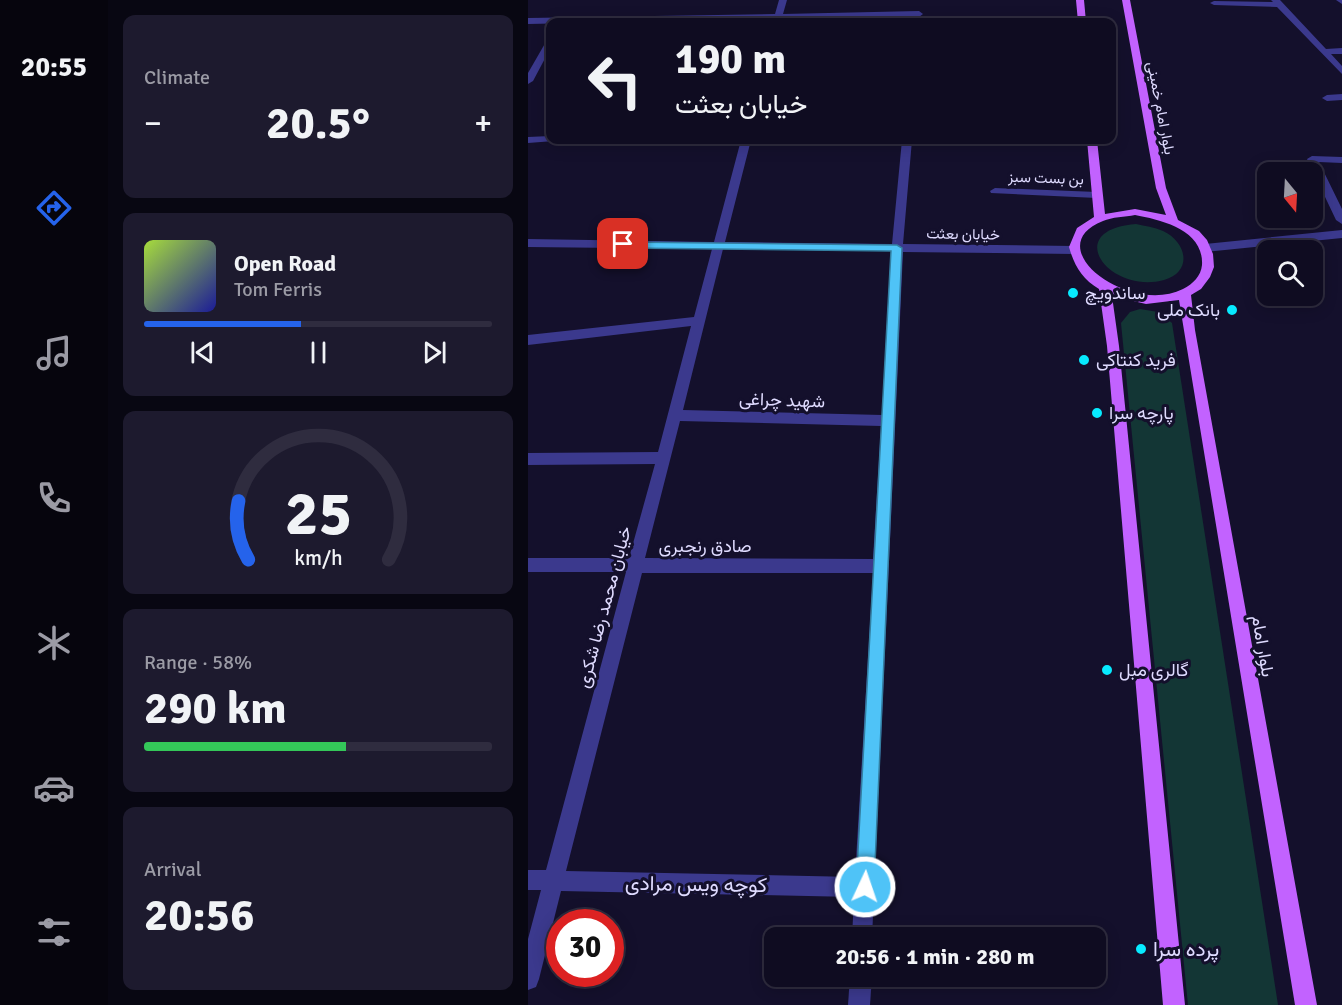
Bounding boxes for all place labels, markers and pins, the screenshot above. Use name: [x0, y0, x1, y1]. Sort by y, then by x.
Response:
pin: [597, 218, 648, 269]
place label: ساندویچ: [1085, 282, 1146, 305]
marker: ساندویچ: [1066, 286, 1080, 300]
place label: بانک ملی: [1157, 299, 1220, 321]
marker: بانک ملی: [1225, 303, 1239, 317]
place label: فرید کنتاکی: [1096, 349, 1176, 371]
marker: فرید کنتاکی: [1077, 353, 1091, 367]
place label: پارچه سرا: [1109, 402, 1174, 425]
marker: پارچه سرا: [1090, 406, 1104, 420]
place label: گالری مبل: [1119, 659, 1188, 681]
marker: گالری مبل: [1100, 663, 1114, 677]
place label: پرده سرا: [1153, 936, 1219, 963]
marker: پرده سرا: [1134, 942, 1148, 956]

